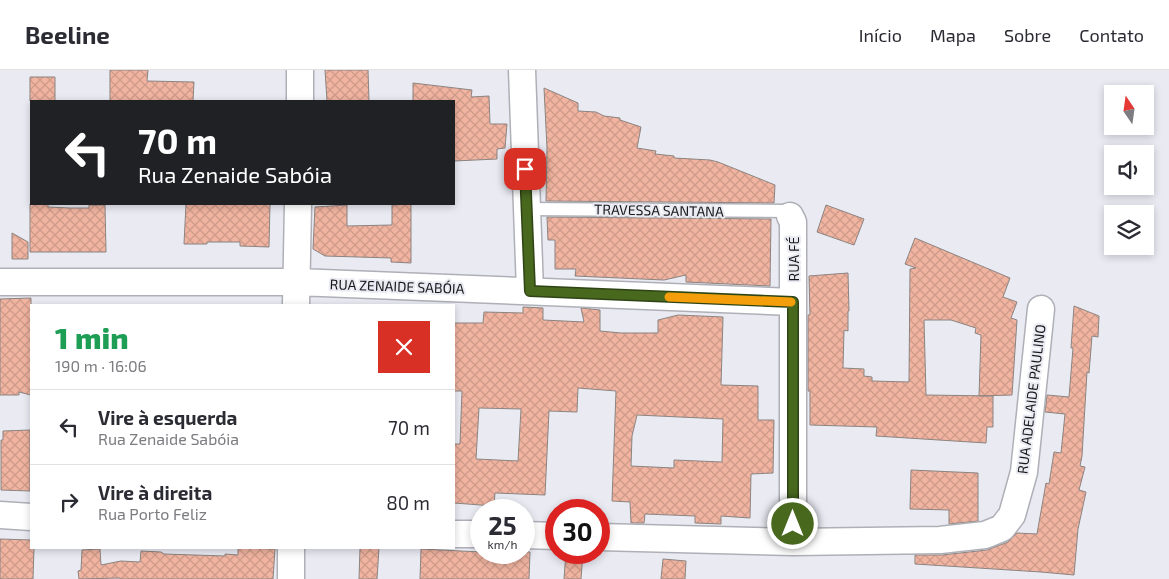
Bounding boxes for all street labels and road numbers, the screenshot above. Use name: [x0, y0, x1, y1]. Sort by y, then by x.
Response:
street label: TRAVESSA SANTANA: [594, 200, 724, 220]
street label: RUA FÉ: [785, 236, 802, 281]
street label: RUA ZENAIDE SABÓIA: [329, 275, 465, 297]
street label: RUA ADELAIDE PAULINO: [1013, 323, 1049, 475]

